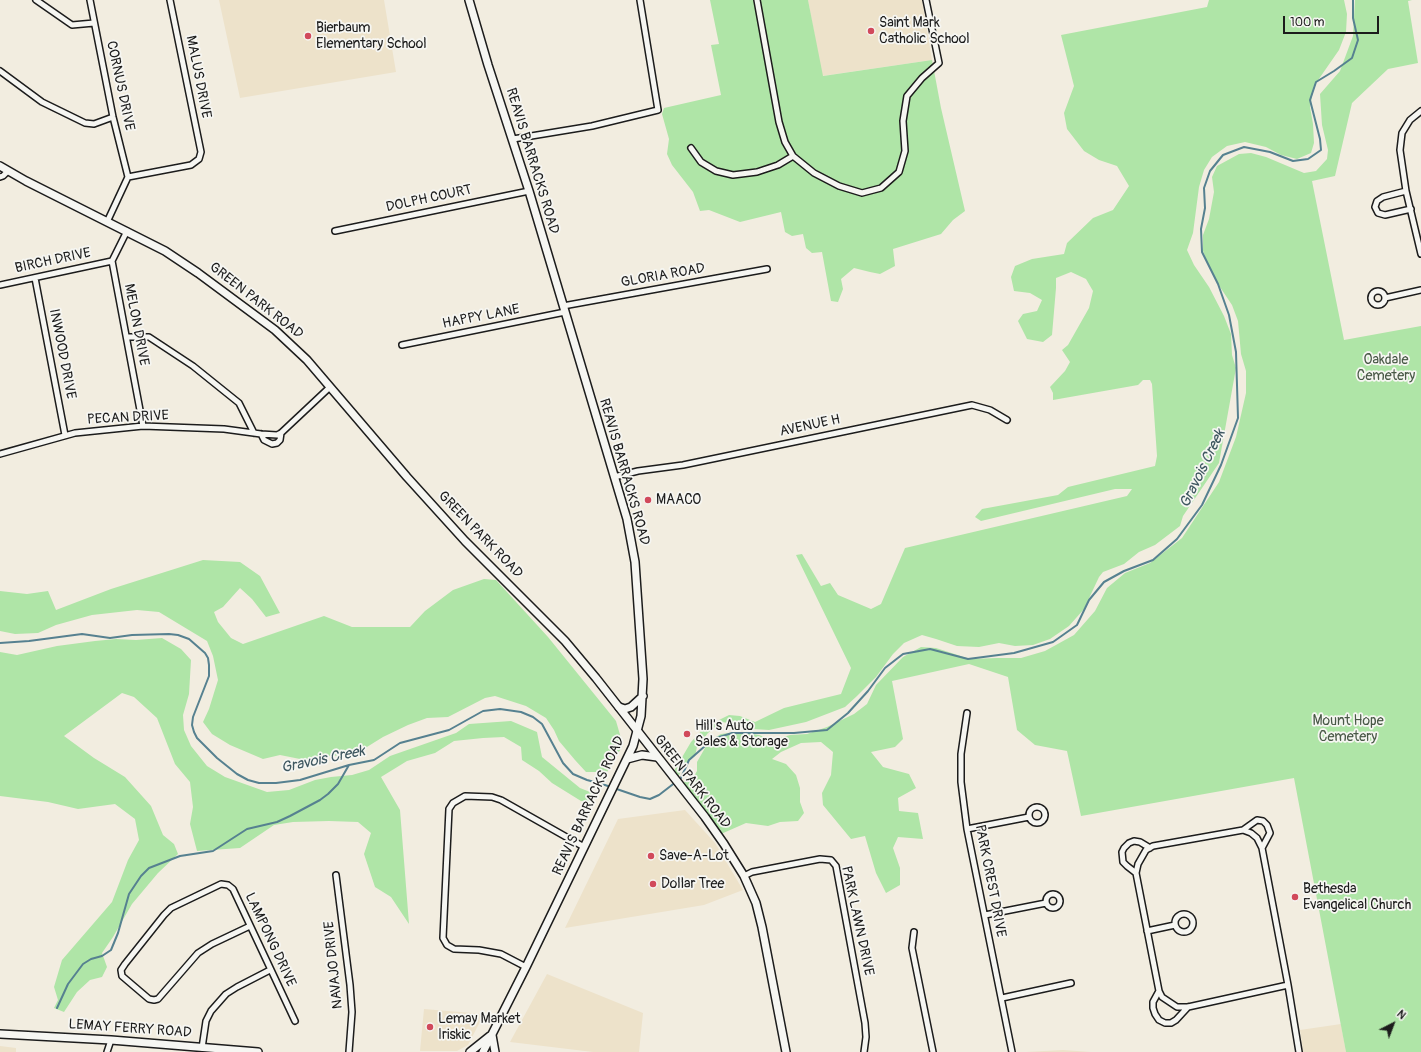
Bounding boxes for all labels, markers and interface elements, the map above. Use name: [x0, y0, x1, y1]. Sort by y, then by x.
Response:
scale bar: [1285, 8, 1381, 34]
place label: Saint Mark Catholic School: [879, 15, 970, 48]
text: 100 m: [1290, 15, 1324, 30]
place label: Bierbaum Elementary School: [316, 20, 427, 52]
marker: Saint Mark Catholic School: [866, 26, 876, 36]
marker: Bierbaum Elementary School: [303, 31, 313, 41]
street label: MALUS DRIVE: [182, 34, 214, 120]
street label: CORNUS DRIVE: [102, 40, 138, 132]
street label: REAVIS BARRACKS ROAD: [502, 86, 562, 236]
street label: DOLPH COURT: [385, 182, 473, 216]
street label: BIRCH DRIVE: [14, 245, 92, 277]
street label: GREEN PARK ROAD: [206, 259, 306, 343]
street label: GLORIA ROAD: [620, 260, 706, 292]
street label: MELON DRIVE: [120, 283, 152, 367]
street label: HAPPY LANE: [441, 301, 521, 333]
street label: INWOOD DRIVE: [45, 308, 79, 400]
park label: Oakdale Cemetery: [1357, 352, 1415, 384]
street label: REAVIS BARRACKS ROAD: [595, 397, 653, 547]
street label: PECAN DRIVE: [87, 407, 169, 429]
street label: AVENUE H: [778, 411, 842, 441]
water label: Gravois Creek: [1176, 427, 1230, 511]
street label: GREEN PARK ROAD: [434, 488, 526, 582]
place label: MAACO: [656, 492, 701, 508]
marker: MAACO: [643, 495, 653, 505]
park label: Mount Hope Cemetery: [1312, 713, 1384, 746]
place label: Hill's Auto Sales & Storage: [695, 718, 788, 750]
marker: Hill's Auto Sales & Storage: [682, 729, 692, 739]
street label: GREEN PARK ROAD: [650, 732, 734, 832]
street label: REAVIS BARRACKS ROAD: [549, 734, 629, 878]
water label: Gravois Creek: [280, 742, 366, 778]
street label: PARK CREST DRIVE: [971, 823, 1009, 939]
place label: Save-A-Lot: [659, 848, 729, 864]
marker: Save-A-Lot: [646, 851, 656, 861]
street label: PARK LAWN DRIVE: [837, 864, 877, 978]
place label: Dollar Tree: [661, 876, 724, 892]
marker: Dollar Tree: [648, 879, 658, 889]
place label: Bethesda Evangelical Church: [1303, 881, 1411, 914]
street label: LAMPONG DRIVE: [241, 890, 299, 990]
marker: Bethesda Evangelical Church: [1290, 892, 1300, 902]
street label: NAVAJO DRIVE: [321, 920, 347, 1010]
north arrow: [1373, 1004, 1413, 1044]
text: N: [1394, 1007, 1408, 1022]
place label: Lemay Market Iriskic: [438, 1011, 521, 1044]
street label: LEMAY FERRY ROAD: [68, 1016, 192, 1042]
marker: Lemay Market Iriskic: [425, 1022, 435, 1032]

